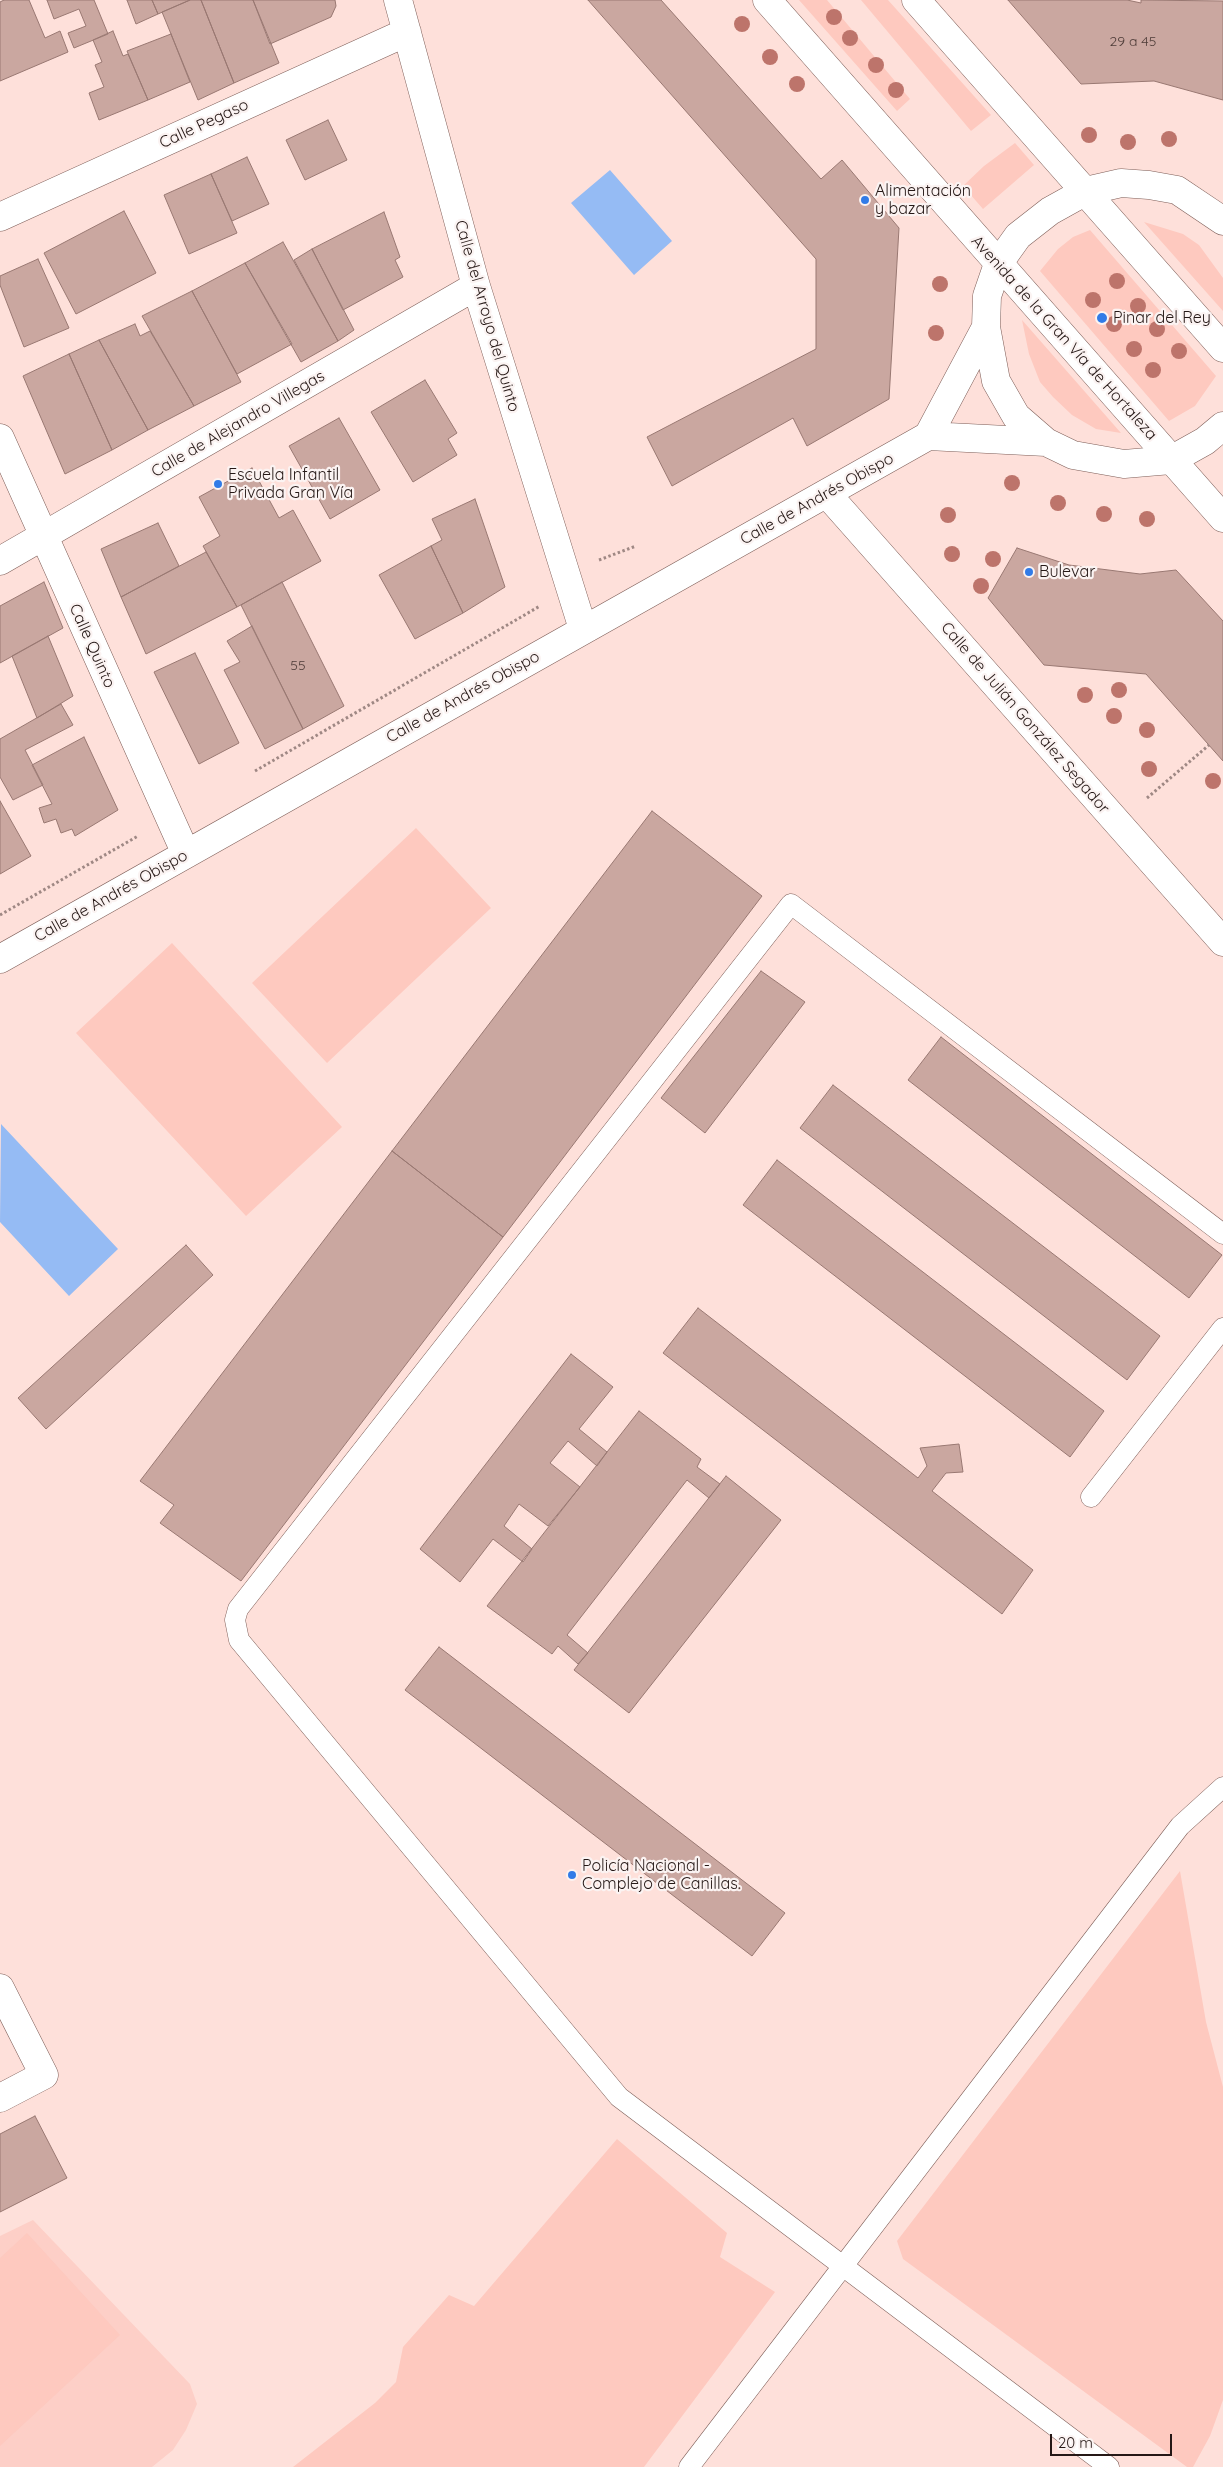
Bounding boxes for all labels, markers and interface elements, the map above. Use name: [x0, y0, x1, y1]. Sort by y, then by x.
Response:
house number: 29 a 45: [1110, 34, 1156, 50]
street label: Calle Pegaso: [157, 95, 251, 153]
place label: Alimentación y bazar: [875, 181, 971, 219]
marker: Alimentación y bazar: [859, 194, 871, 206]
street label: Calle del Arroyo del Quinto: [450, 218, 524, 414]
street label: Avenida de la Gran Vía de Hortaleza: [967, 232, 1161, 444]
place label: Pinar del Rey: [1113, 308, 1211, 328]
marker: Pinar del Rey: [1095, 311, 1109, 325]
street label: Calle de Alejandro Villegas: [148, 366, 328, 482]
street label: Calle de Andrés Obispo: [737, 449, 897, 549]
place label: Escuela Infantil Privada Gran Vía: [228, 465, 353, 503]
marker: Escuela Infantil Privada Gran Vía: [212, 478, 224, 490]
place label: Bulevar: [1039, 562, 1095, 582]
marker: Bulevar: [1023, 566, 1035, 578]
street label: Calle Quinto: [65, 601, 119, 691]
street label: Calle de Julián González Segador: [937, 618, 1113, 818]
street label: Calle de Andrés Obispo: [383, 647, 543, 747]
house number: 55: [290, 658, 306, 674]
street label: Calle de Andrés Obispo: [31, 846, 191, 946]
place label: Policía Nacional - Complejo de Canillas.: [582, 1856, 741, 1894]
marker: Policía Nacional - Complejo de Canillas.: [566, 1869, 578, 1881]
scale bar: [1053, 2424, 1176, 2456]
text: 20 m: [1058, 2433, 1093, 2452]

